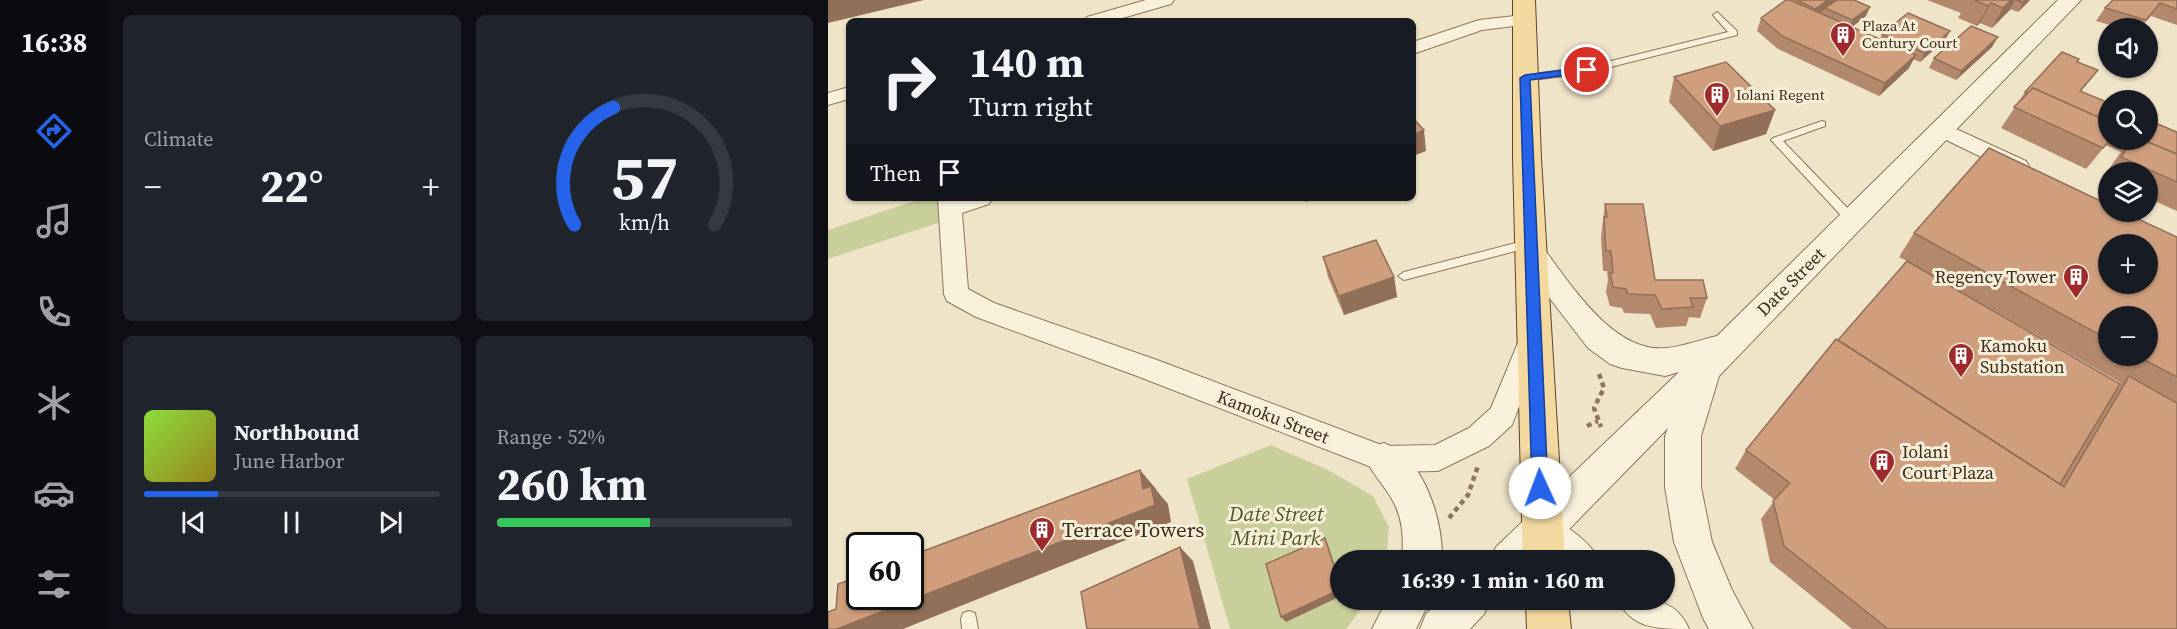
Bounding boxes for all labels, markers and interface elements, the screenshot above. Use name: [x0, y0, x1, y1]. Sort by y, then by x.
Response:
place label: Plaza At Century Court: [1862, 15, 1957, 53]
map controls: [2098, 18, 2158, 366]
button: sound: [2098, 18, 2158, 78]
building icon: Plaza At Century Court: [1828, 20, 1858, 58]
text: 16:38: [21, 24, 87, 61]
text: 140 m: [969, 33, 1084, 91]
icon: right: [870, 42, 948, 120]
pin: [1561, 44, 1612, 95]
icon: arrive: [1570, 53, 1603, 86]
building icon: Iolani Regent: [1702, 80, 1732, 118]
place label: Iolani Regent: [1736, 84, 1825, 105]
text: Turn right: [969, 88, 1093, 125]
button: search: [2098, 90, 2158, 150]
icon: directions: [33, 110, 75, 152]
text: Climate: [144, 125, 213, 153]
text: 57: [610, 134, 678, 220]
text: 22°: [260, 155, 324, 217]
icon: arrive: [933, 156, 966, 189]
text: Then: [870, 158, 921, 188]
button: layers: [2098, 162, 2158, 222]
text: −: [144, 164, 162, 209]
text: +: [422, 164, 439, 209]
icon: music: [33, 200, 75, 242]
text: km/h: [619, 208, 670, 237]
button: +: [2098, 234, 2158, 294]
street label: Date Street: [1751, 242, 1831, 321]
building icon: Regency Tower: [2061, 262, 2091, 300]
place label: Regency Tower: [1935, 264, 2056, 289]
icon: phone: [33, 291, 75, 333]
button: −: [2098, 306, 2158, 366]
place label: Kamoku Substation: [1980, 333, 2065, 379]
building icon: Kamoku Substation: [1946, 341, 1976, 379]
icon: climate: [33, 382, 75, 424]
street label: Kamoku Street: [1214, 384, 1333, 449]
text: Northbound: [234, 417, 359, 447]
text: Range · 52%: [497, 423, 605, 451]
place label: Iolani Court Plaza: [1902, 439, 1995, 485]
text: June Harbor: [234, 447, 344, 475]
building icon: Iolani Court Plaza: [1867, 447, 1897, 485]
text: 260 km: [497, 453, 647, 515]
position arrow: [1508, 456, 1572, 520]
icon: car: [33, 472, 75, 514]
park label: Date Street Mini Park: [1228, 499, 1324, 552]
icon: previous: [177, 506, 210, 539]
icon: pause: [275, 506, 308, 539]
icon: next: [374, 506, 407, 539]
building icon: Terrace Towers: [1027, 515, 1057, 553]
place label: Terrace Towers: [1062, 515, 1204, 544]
speed limit sign: 60: [846, 532, 924, 610]
icon: filters: [33, 563, 75, 605]
text: 16:39 · 1 min · 160 m: [1401, 565, 1604, 595]

